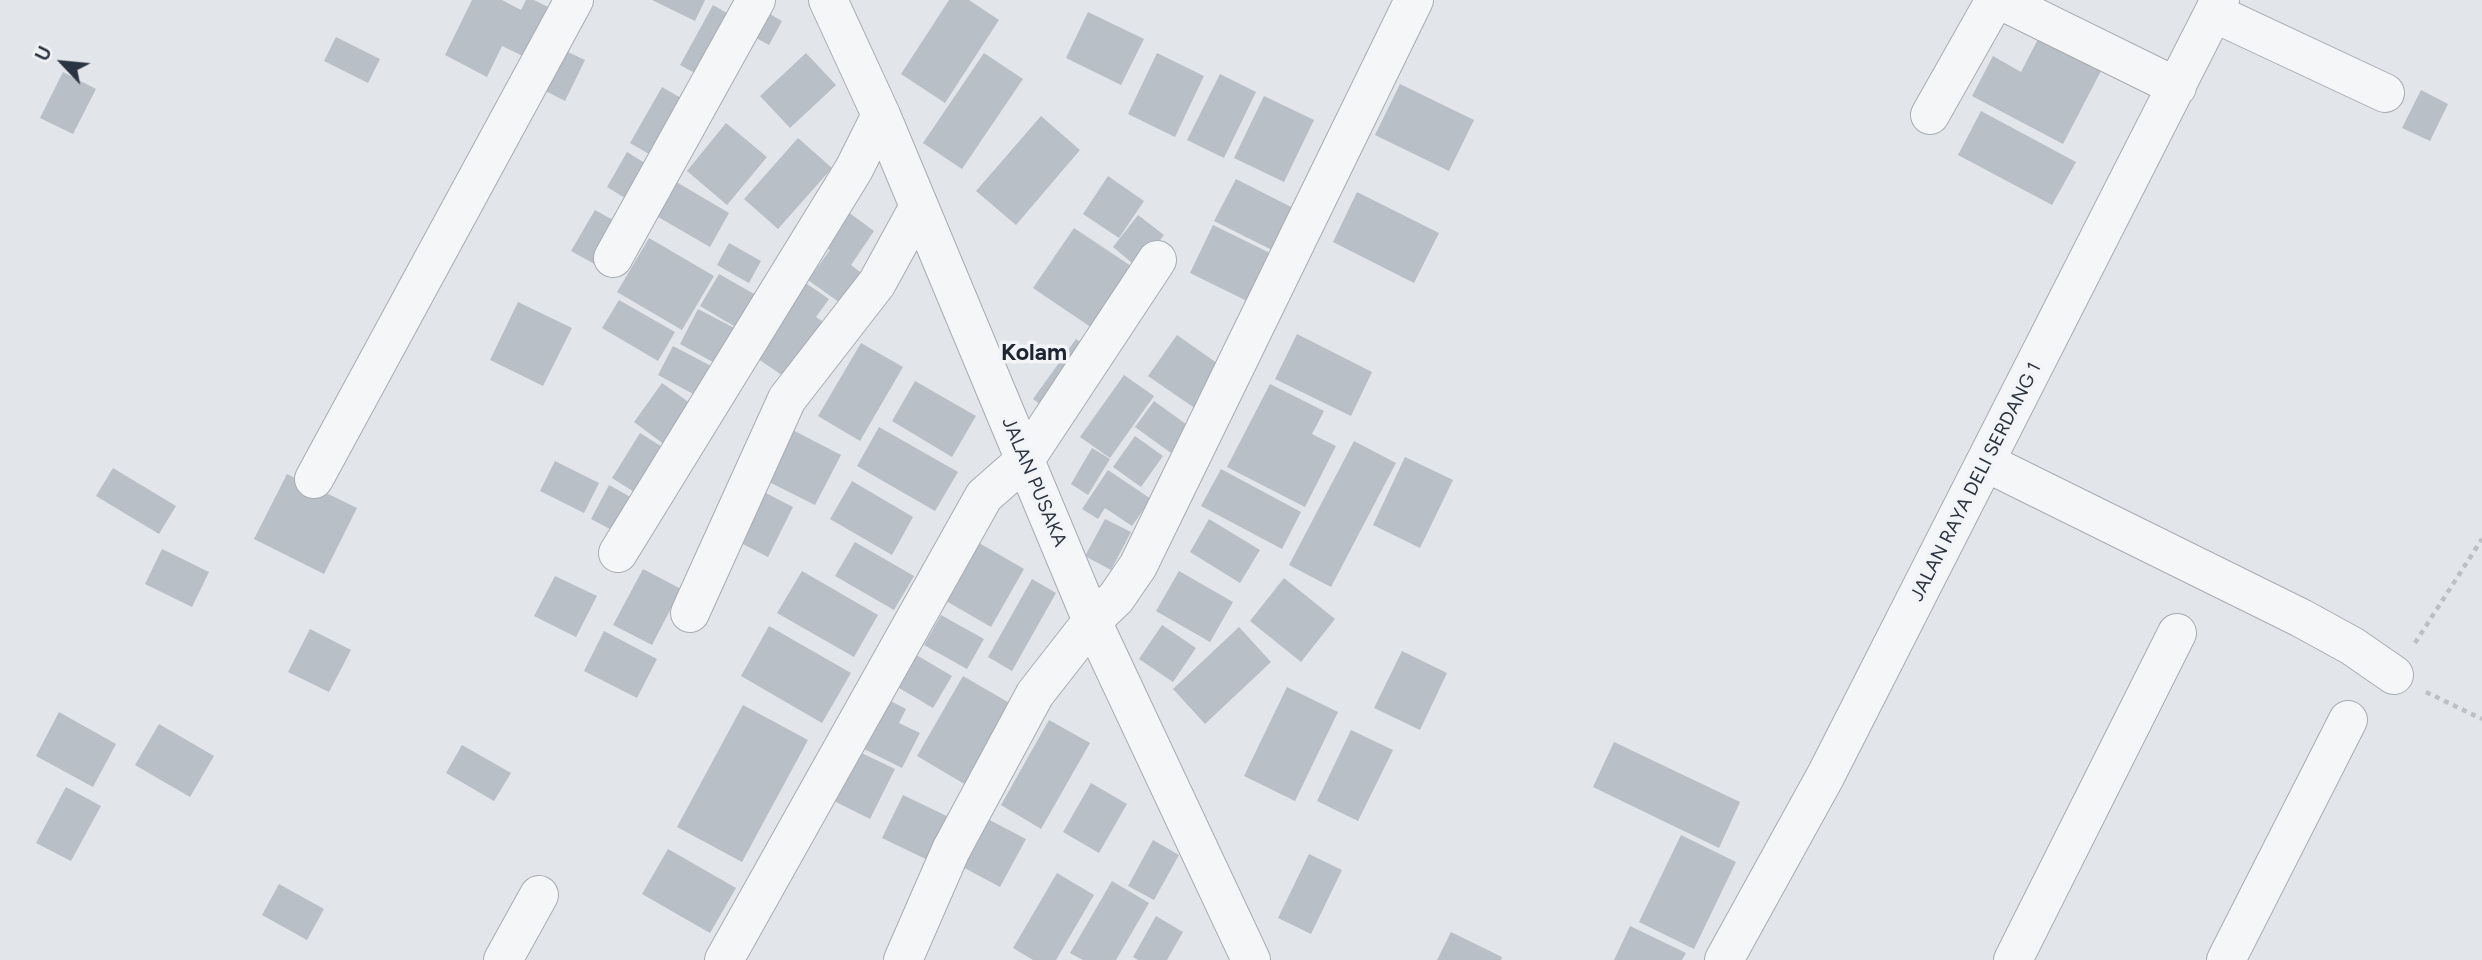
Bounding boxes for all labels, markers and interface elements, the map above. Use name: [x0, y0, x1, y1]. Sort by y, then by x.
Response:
north arrow: [28, 28, 98, 98]
text: U: [30, 43, 57, 65]
district label: Kolam: [1001, 339, 1067, 367]
street label: JALAN RAYA DELI SERDANG 1: [1906, 359, 2046, 605]
street label: JALAN PUSAKA: [997, 414, 1071, 550]

